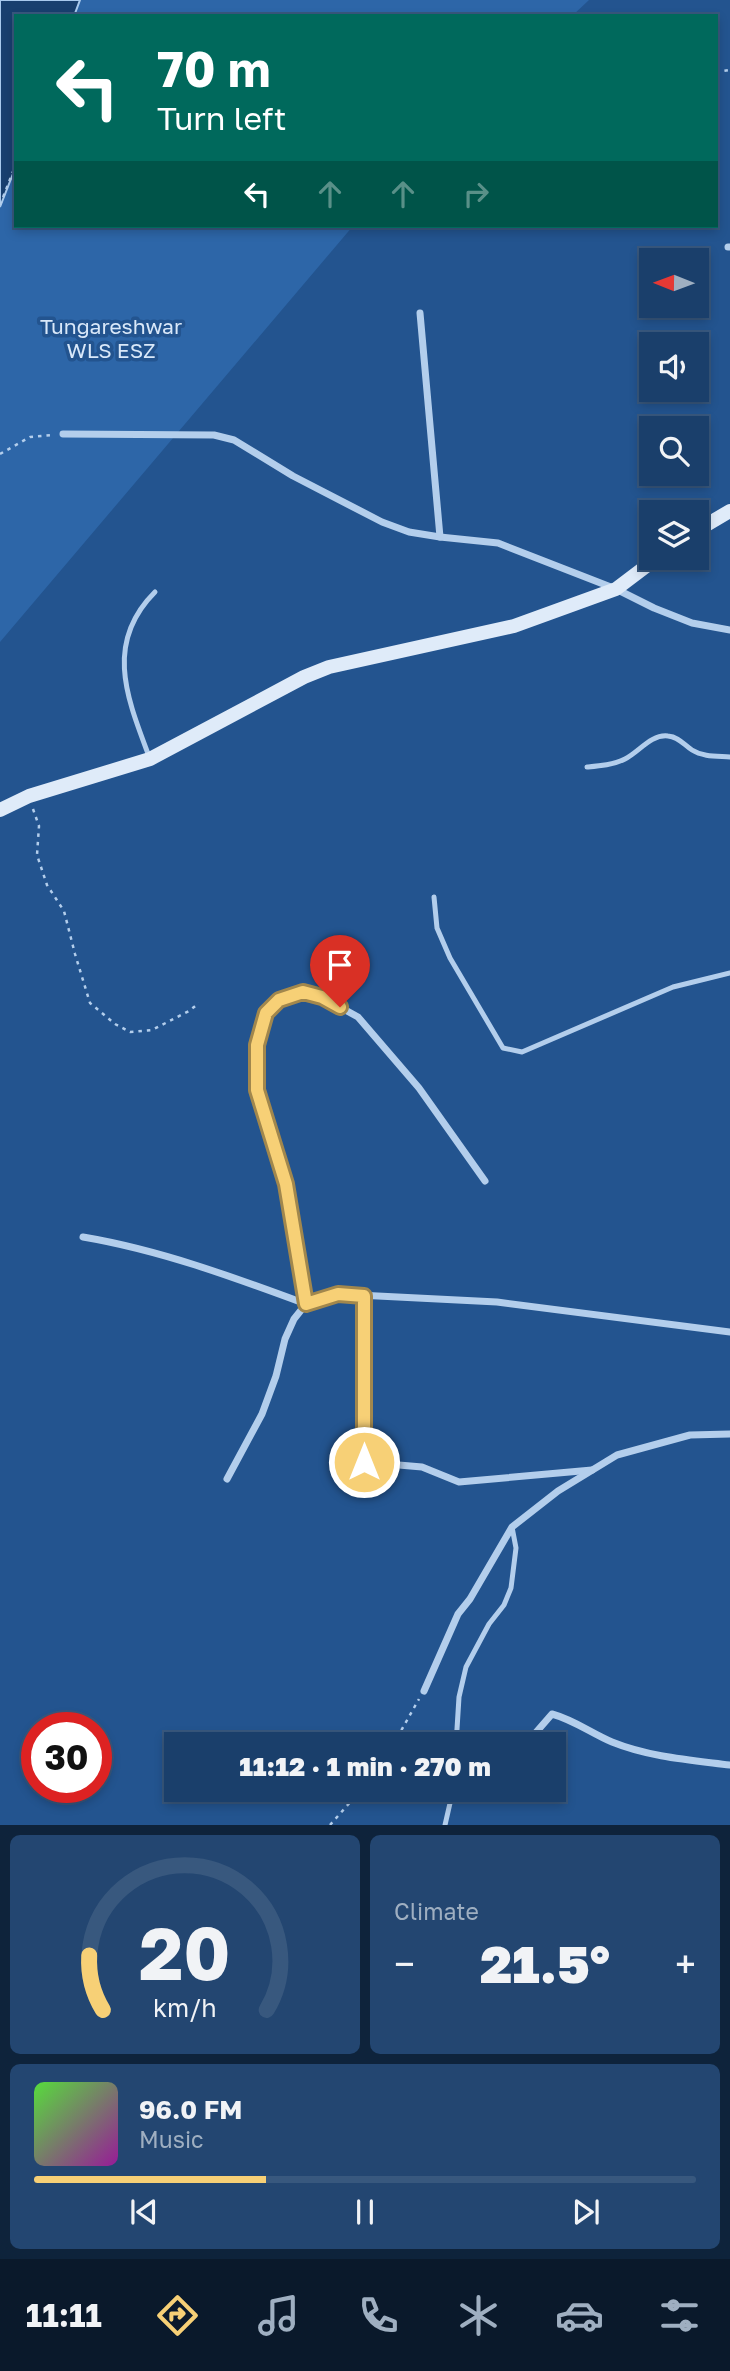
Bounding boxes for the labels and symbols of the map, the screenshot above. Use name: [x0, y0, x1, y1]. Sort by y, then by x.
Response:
north arrow: [639, 248, 709, 318]
park label: Tungareshwar WLS ESZ: [40, 313, 182, 363]
pin: [310, 935, 370, 1007]
position arrow: [327, 1425, 401, 1499]
speed limit sign: 30: [21, 1712, 112, 1803]

